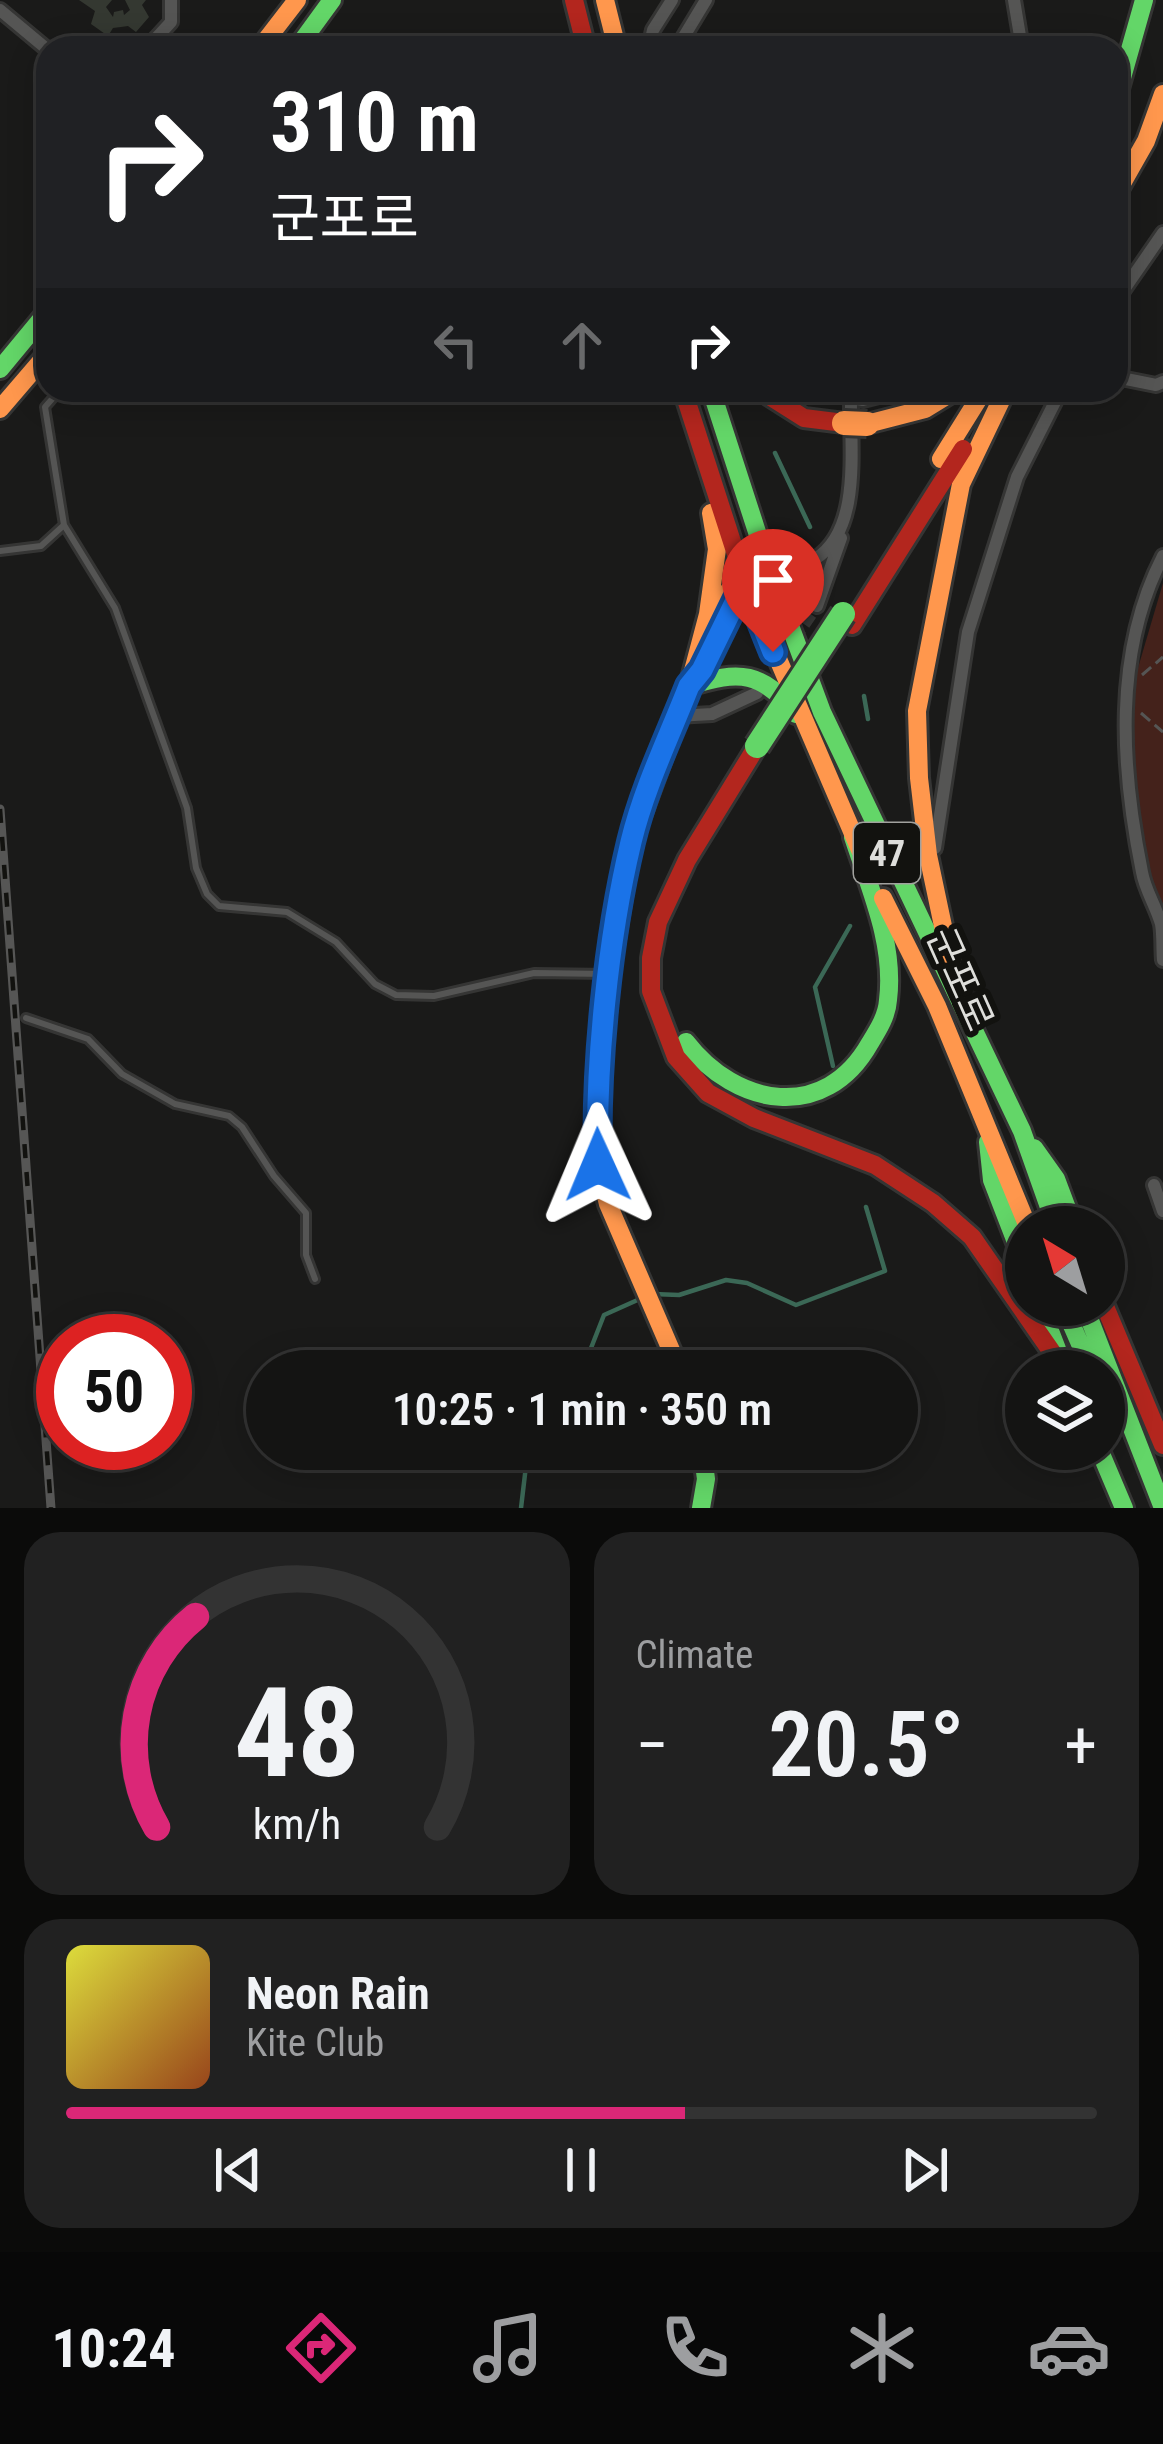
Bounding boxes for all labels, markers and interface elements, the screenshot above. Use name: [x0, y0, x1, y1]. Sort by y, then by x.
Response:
text: 310 m: [270, 73, 479, 172]
icon: right: [72, 84, 228, 240]
text: 군포로: [270, 187, 419, 250]
icon: left: [423, 312, 489, 378]
icon: ahead: [549, 312, 615, 378]
icon: right: [675, 312, 741, 378]
pin: [722, 529, 824, 652]
icon: arrive: [740, 547, 806, 613]
road number: 47: [854, 823, 920, 883]
street label: 군포로: [917, 921, 1003, 1038]
position arrow: [535, 1102, 661, 1228]
north arrow: [1005, 1206, 1125, 1326]
map controls: [1005, 1206, 1125, 1470]
speed limit sign: 50: [36, 1314, 192, 1470]
button: layers: [1005, 1350, 1125, 1470]
text: 10:25 · 1 min · 350 m: [392, 1383, 772, 1436]
text: Climate: [636, 1632, 753, 1678]
text: 48: [234, 1660, 360, 1806]
text: 20.5°: [768, 1693, 964, 1798]
text: −: [636, 1707, 669, 1784]
text: +: [1064, 1707, 1097, 1784]
text: km/h: [253, 1798, 341, 1848]
text: Neon Rain: [246, 1967, 430, 2020]
text: Kite Club: [246, 2020, 384, 2066]
icon: previous: [205, 2137, 271, 2203]
icon: pause: [548, 2137, 614, 2203]
icon: next: [892, 2137, 958, 2203]
icon: directions: [279, 2306, 363, 2390]
icon: music: [466, 2306, 550, 2390]
icon: phone: [653, 2306, 737, 2390]
icon: climate: [840, 2306, 924, 2390]
icon: car: [1027, 2306, 1111, 2390]
text: 10:24: [52, 2317, 176, 2380]

